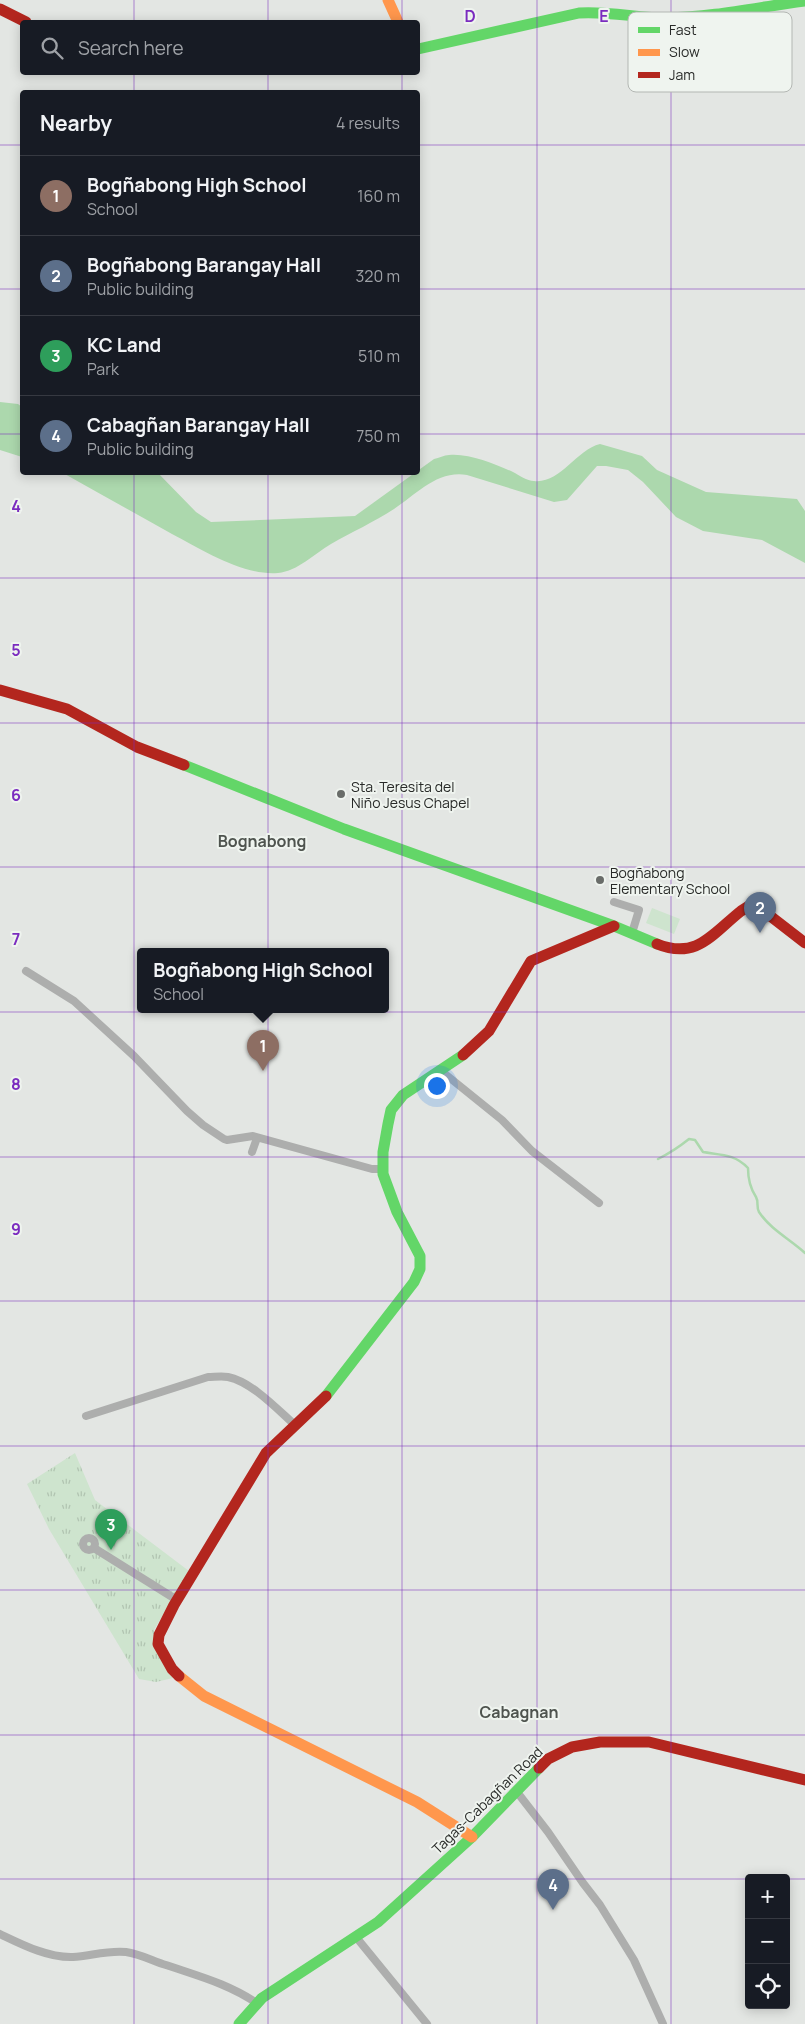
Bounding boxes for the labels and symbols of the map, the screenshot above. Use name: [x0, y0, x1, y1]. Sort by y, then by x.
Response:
text: D: [464, 5, 476, 27]
text: E: [599, 5, 609, 27]
legend: [628, 12, 792, 92]
text: Fast: [669, 20, 697, 39]
text: Slow: [669, 42, 700, 61]
text: Jam: [669, 65, 695, 84]
text: 4: [11, 495, 21, 517]
text: 5: [11, 639, 21, 661]
place label: Sta. Teresita del Niño Jesus Chapel: [351, 777, 470, 812]
text: 6: [11, 784, 21, 806]
marker: Sta. Teresita del Niño Jesus Chapel: [335, 788, 347, 800]
district label: Bognabong: [218, 830, 306, 852]
place label: Bogñabong Elementary School: [610, 863, 730, 898]
marker: Bogñabong Elementary School: [594, 874, 606, 886]
pin: 2: [744, 892, 776, 933]
text: 7: [12, 928, 20, 950]
pin: 1: [247, 1030, 279, 1071]
text: 8: [11, 1073, 21, 1095]
your location: [424, 1073, 450, 1099]
text: 9: [11, 1218, 21, 1240]
pin: 3: [95, 1509, 127, 1550]
district label: Cabagnan: [479, 1701, 559, 1723]
street label: Tagas-Cabagñan Road: [428, 1742, 546, 1858]
pin: 4: [537, 1869, 569, 1910]

